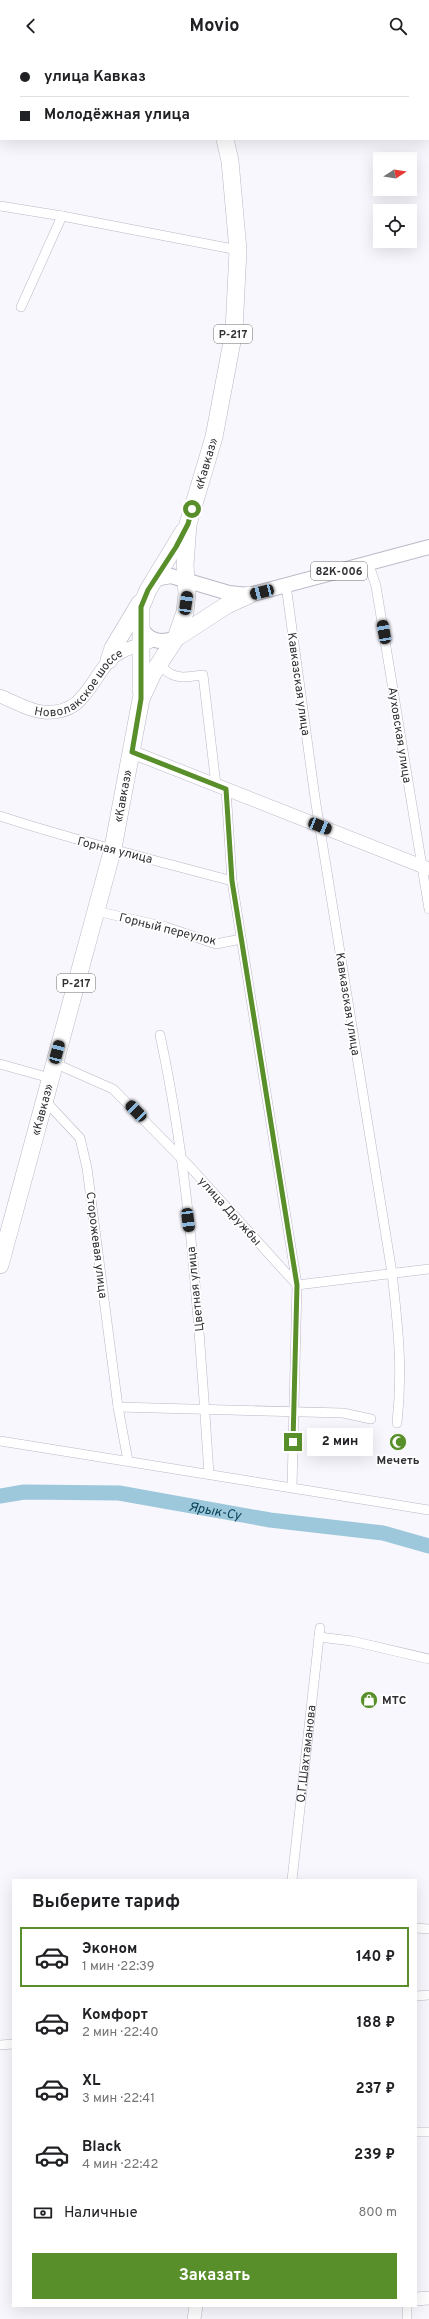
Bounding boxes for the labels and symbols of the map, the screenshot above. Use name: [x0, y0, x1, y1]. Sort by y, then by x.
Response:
north arrow: [373, 152, 417, 196]
road number: Р-217: [214, 325, 252, 343]
street label: «Кавказ»: [192, 436, 222, 492]
route start: [183, 500, 201, 518]
road number: 82К-006: [311, 562, 367, 580]
car: [249, 583, 275, 601]
car: [178, 590, 194, 616]
car: [376, 619, 392, 645]
street label: Кавказская улица: [283, 632, 313, 737]
street label: Новолакское шоссе: [33, 646, 126, 721]
street label: Ауховская улица: [384, 686, 414, 784]
street label: «Кавказ»: [111, 769, 137, 824]
car: [307, 816, 333, 836]
street label: Горная улица: [75, 834, 154, 868]
street label: Горный переулок: [117, 910, 218, 950]
street label: Кавказская улица: [331, 952, 363, 1057]
road number: Р-217: [57, 974, 95, 992]
car: [48, 1039, 66, 1065]
street label: «Кавказ»: [28, 1082, 58, 1138]
car: [123, 1098, 149, 1124]
street label: улица Дружбы: [194, 1174, 264, 1249]
street label: Сторожевая улица: [82, 1191, 110, 1299]
car: [181, 1207, 195, 1233]
street label: Цветная улица: [184, 1246, 208, 1332]
callout: 2 мин: [307, 1428, 373, 1456]
mosque icon: Мечеть: [388, 1432, 408, 1452]
route end: [284, 1433, 302, 1451]
place label: Мечеть: [376, 1453, 420, 1469]
water label: Ярык-Су: [188, 1500, 243, 1525]
shop icon: МТС: [359, 1690, 379, 1710]
place label: МТС: [382, 1693, 407, 1709]
street label: О.Г.Шахтаманова: [294, 1704, 320, 1803]

